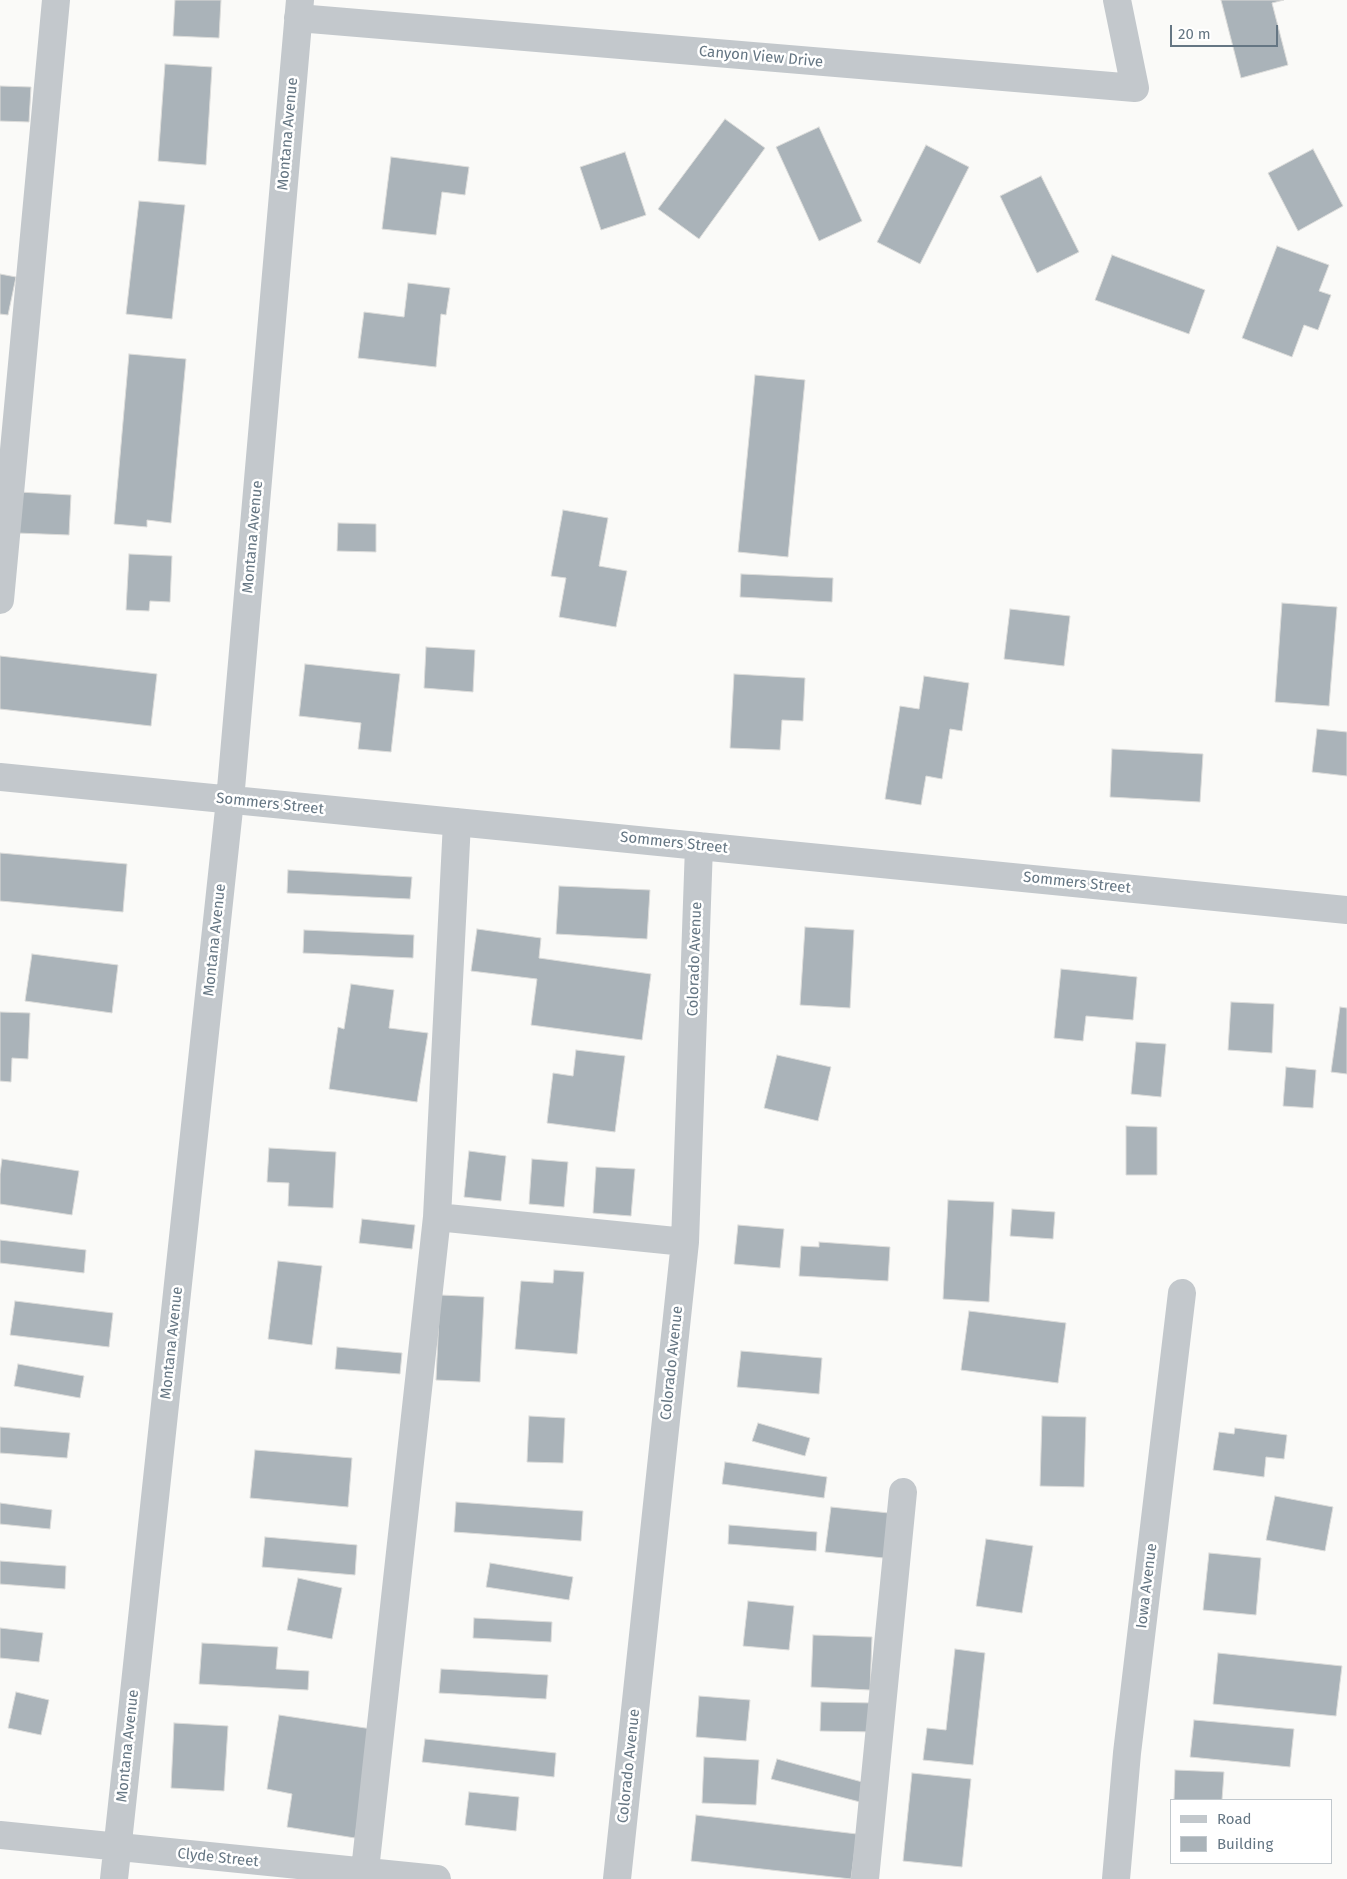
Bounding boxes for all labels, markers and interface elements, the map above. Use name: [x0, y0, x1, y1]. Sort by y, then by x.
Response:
scale bar: [1172, 15, 1280, 47]
text: 20 m: [1178, 25, 1211, 43]
street label: Canyon View Drive: [698, 43, 824, 71]
street label: Montana Avenue: [274, 77, 302, 191]
street label: Montana Avenue: [239, 480, 267, 594]
street label: Sommers Street: [215, 789, 325, 819]
street label: Sommers Street: [619, 828, 729, 858]
street label: Sommers Street: [1022, 868, 1132, 898]
street label: Montana Avenue: [200, 883, 230, 997]
street label: Colorado Avenue: [684, 901, 706, 1017]
street label: Montana Avenue: [157, 1286, 187, 1400]
street label: Colorado Avenue: [657, 1305, 687, 1421]
street label: Iowa Avenue: [1133, 1542, 1161, 1630]
street label: Montana Avenue: [113, 1689, 143, 1803]
street label: Colorado Avenue: [614, 1708, 644, 1824]
legend: [1170, 1799, 1332, 1864]
text: Road: [1217, 1810, 1252, 1828]
text: Building: [1217, 1835, 1273, 1853]
street label: Clyde Street: [176, 1845, 260, 1871]

